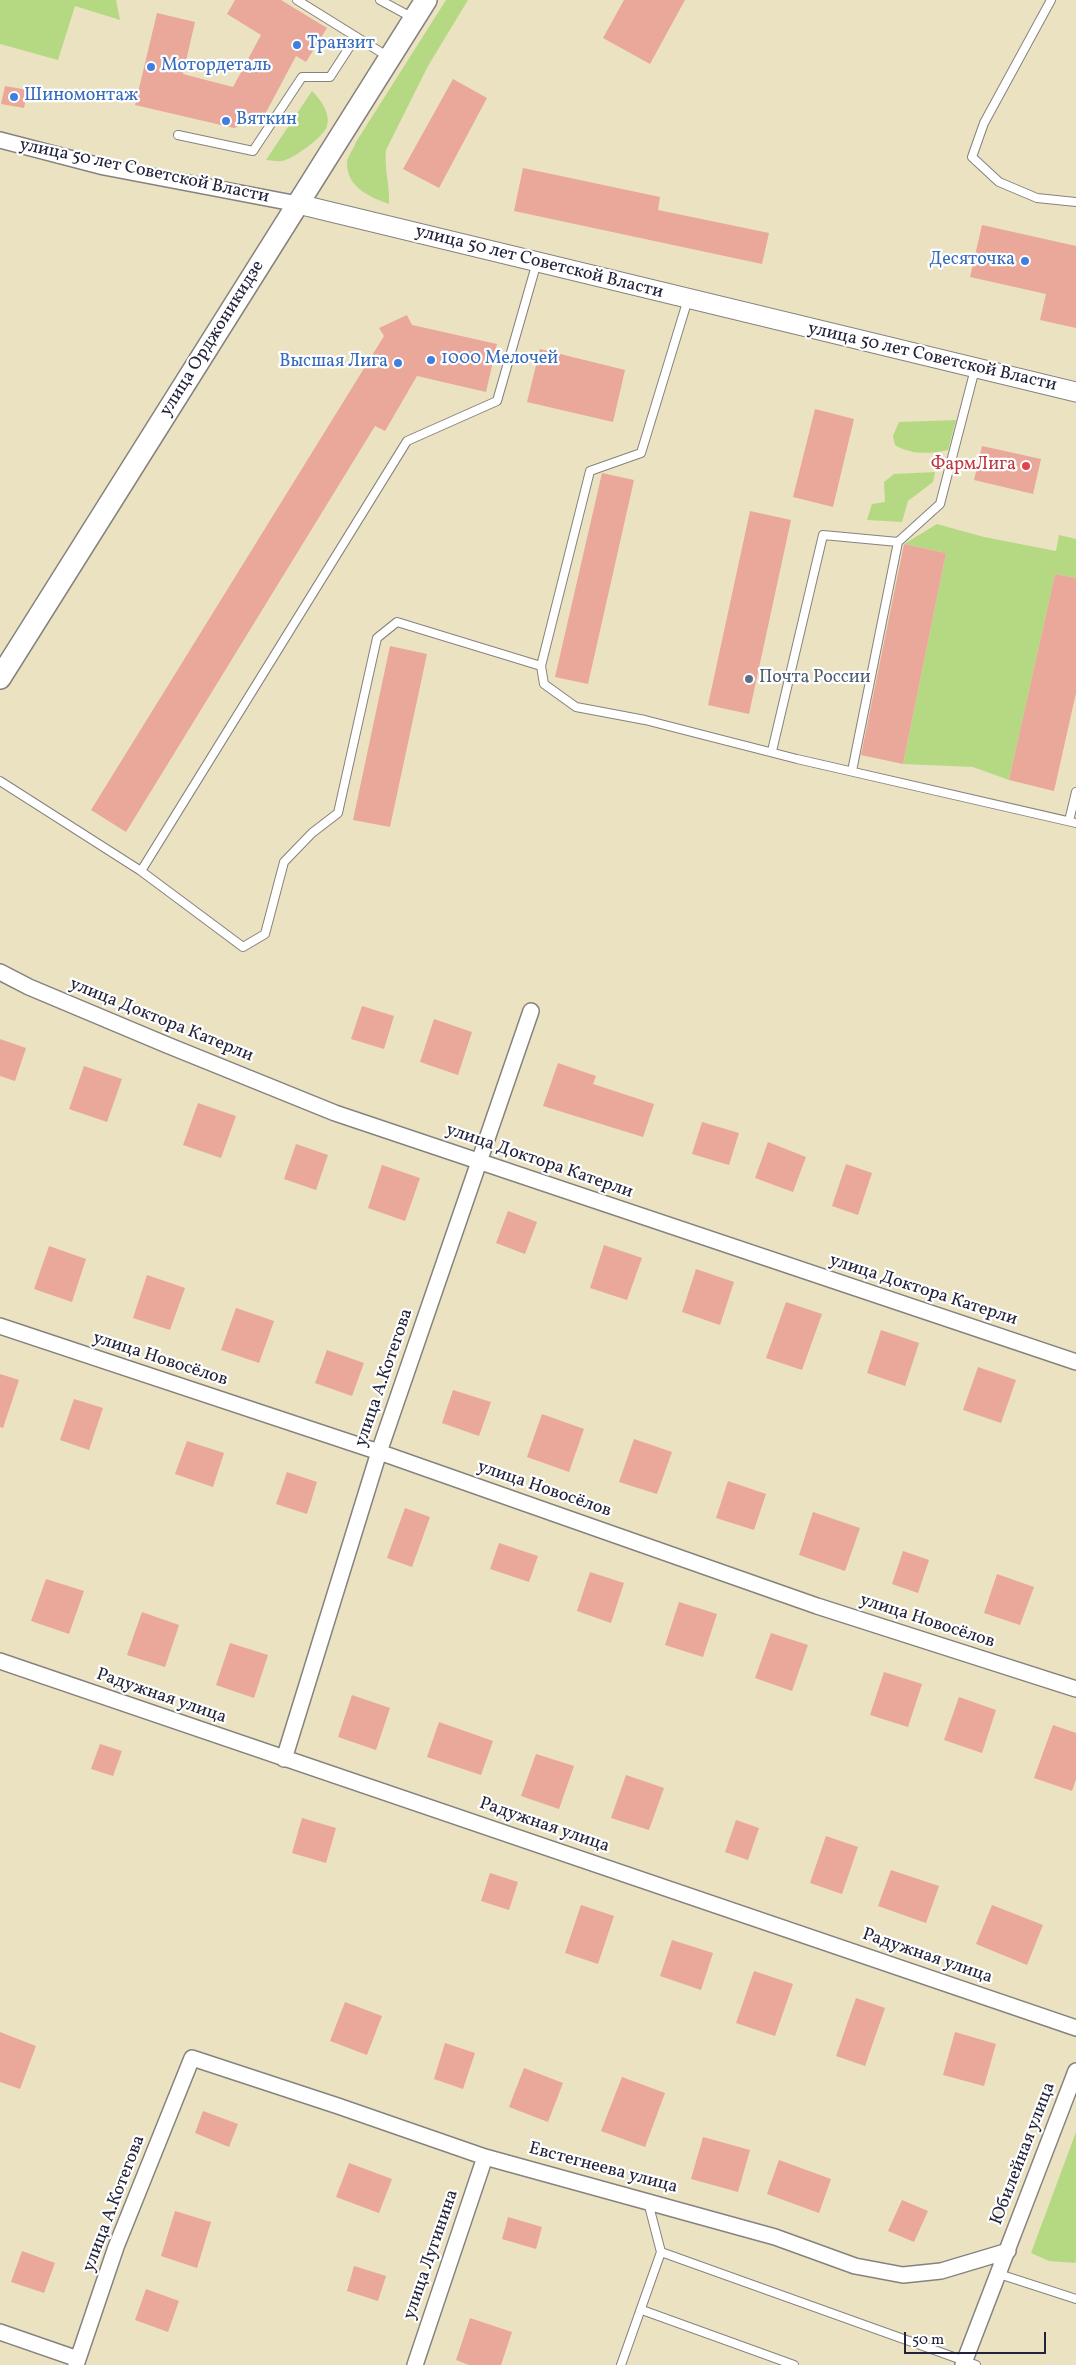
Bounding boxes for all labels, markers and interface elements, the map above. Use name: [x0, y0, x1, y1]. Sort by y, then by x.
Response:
place label: Транзит: [307, 34, 375, 56]
marker: Транзит: [291, 39, 303, 51]
place label: Мотордеталь: [161, 56, 271, 78]
marker: Мотордеталь: [145, 61, 157, 73]
place label: Шиномонтаж: [24, 86, 138, 108]
marker: Шиномонтаж: [8, 91, 20, 103]
place label: Вяткин: [236, 110, 297, 132]
marker: Вяткин: [220, 115, 232, 127]
street label: улица 50 лет Советской Власти: [17, 135, 271, 209]
street label: улица 50 лет Советской Власти: [413, 222, 665, 304]
place label: Десяточка: [929, 250, 1015, 272]
marker: Десяточка: [1019, 255, 1031, 267]
street label: улица Орджоникидзе: [156, 257, 270, 421]
street label: улица 50 лет Советской Власти: [805, 319, 1059, 397]
place label: 1000 Мелочей: [441, 349, 558, 371]
place label: Высшая Лига: [279, 352, 388, 374]
marker: 1000 Мелочей: [425, 354, 437, 366]
marker: Высшая Лига: [392, 357, 404, 369]
place label: ФармЛига: [931, 455, 1016, 477]
marker: ФармЛига: [1020, 460, 1032, 472]
place label: Почта России: [759, 668, 871, 690]
marker: Почта России: [743, 673, 755, 685]
street label: улица Доктора Катерли: [66, 974, 256, 1068]
street label: улица Доктора Катерли: [443, 1120, 635, 1204]
street label: улица Доктора Катерли: [826, 1250, 1020, 1332]
street label: улица А.Котегова: [351, 1306, 419, 1450]
street label: улица Новосёлов: [90, 1328, 230, 1392]
street label: улица Новосёлов: [474, 1457, 614, 1523]
street label: улица Новосёлов: [857, 1590, 997, 1654]
street label: Радужная улица: [93, 1665, 229, 1729]
street label: Радужная улица: [476, 1794, 612, 1858]
street label: Радужная улица: [859, 1925, 995, 1989]
street label: Юбилейная улица: [987, 2080, 1061, 2228]
street label: улица А.Котегова: [79, 2133, 151, 2275]
street label: Евстегнеева улица: [526, 2139, 680, 2199]
street label: улица Лугинина: [400, 2187, 464, 2323]
scale bar: [906, 2322, 1048, 2354]
text: 50 m: [912, 2330, 944, 2351]

